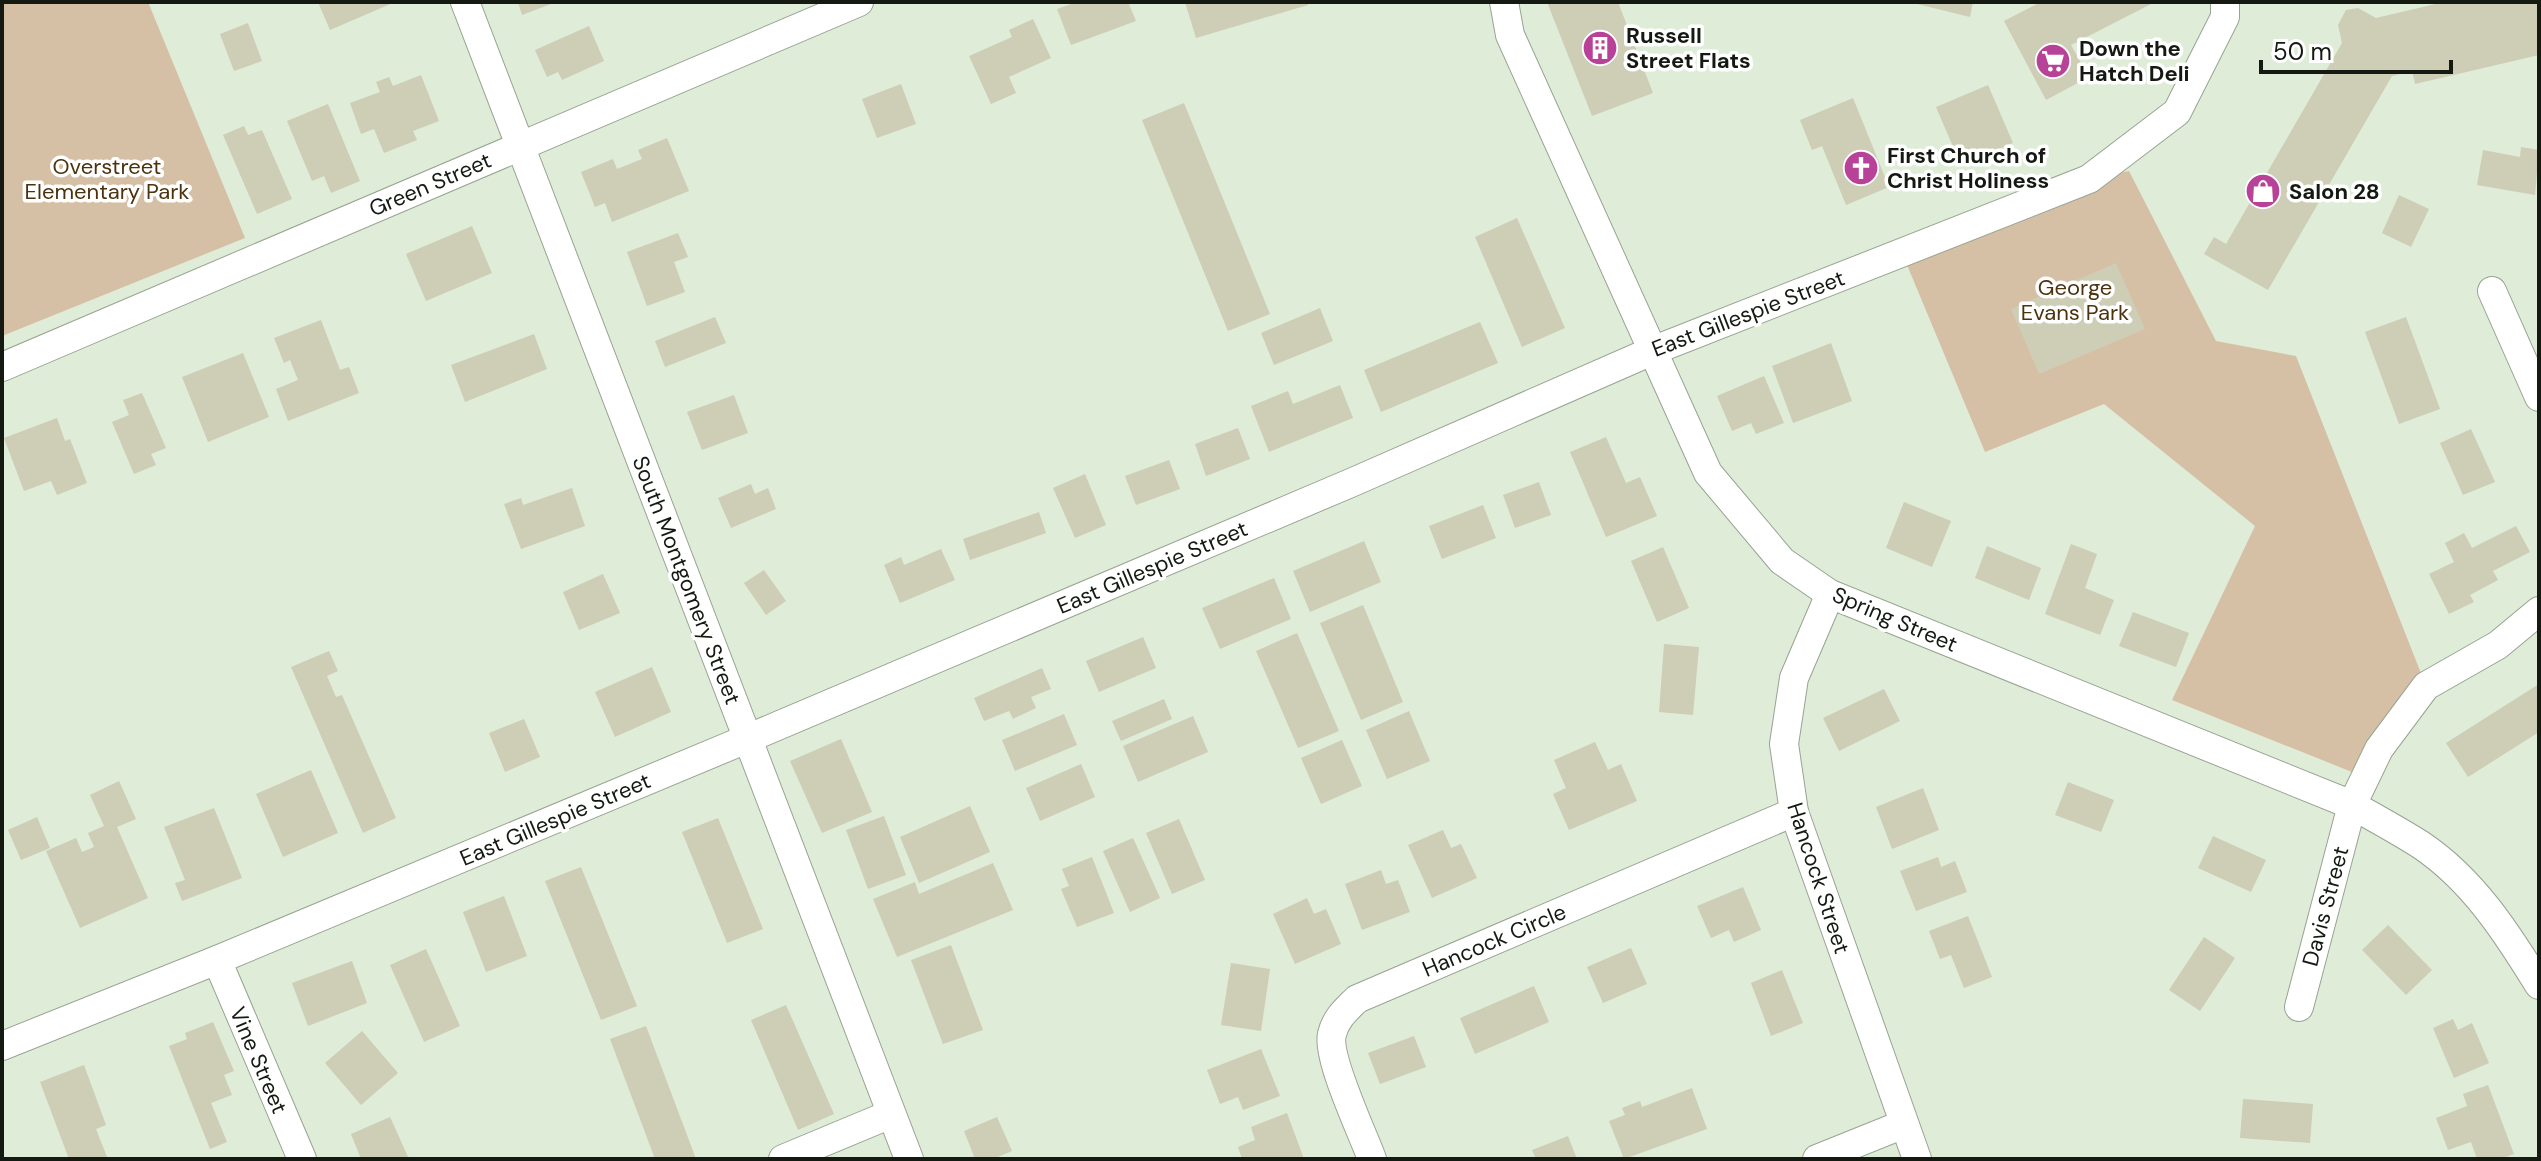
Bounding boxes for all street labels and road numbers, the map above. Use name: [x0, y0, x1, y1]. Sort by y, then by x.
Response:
street label: Green Street: [365, 146, 496, 223]
street label: East Gillespie Street: [1648, 263, 1849, 364]
street label: South Montgomery Street: [626, 452, 747, 709]
street label: East Gillespie Street: [1052, 514, 1252, 621]
street label: Spring Street: [1828, 580, 1962, 659]
street label: East Gillespie Street: [455, 766, 655, 873]
street label: Hancock Street: [1780, 799, 1857, 957]
street label: Davis Street: [2296, 843, 2355, 969]
street label: Hancock Circle: [1418, 897, 1571, 984]
street label: Vine Street: [223, 1002, 294, 1118]

